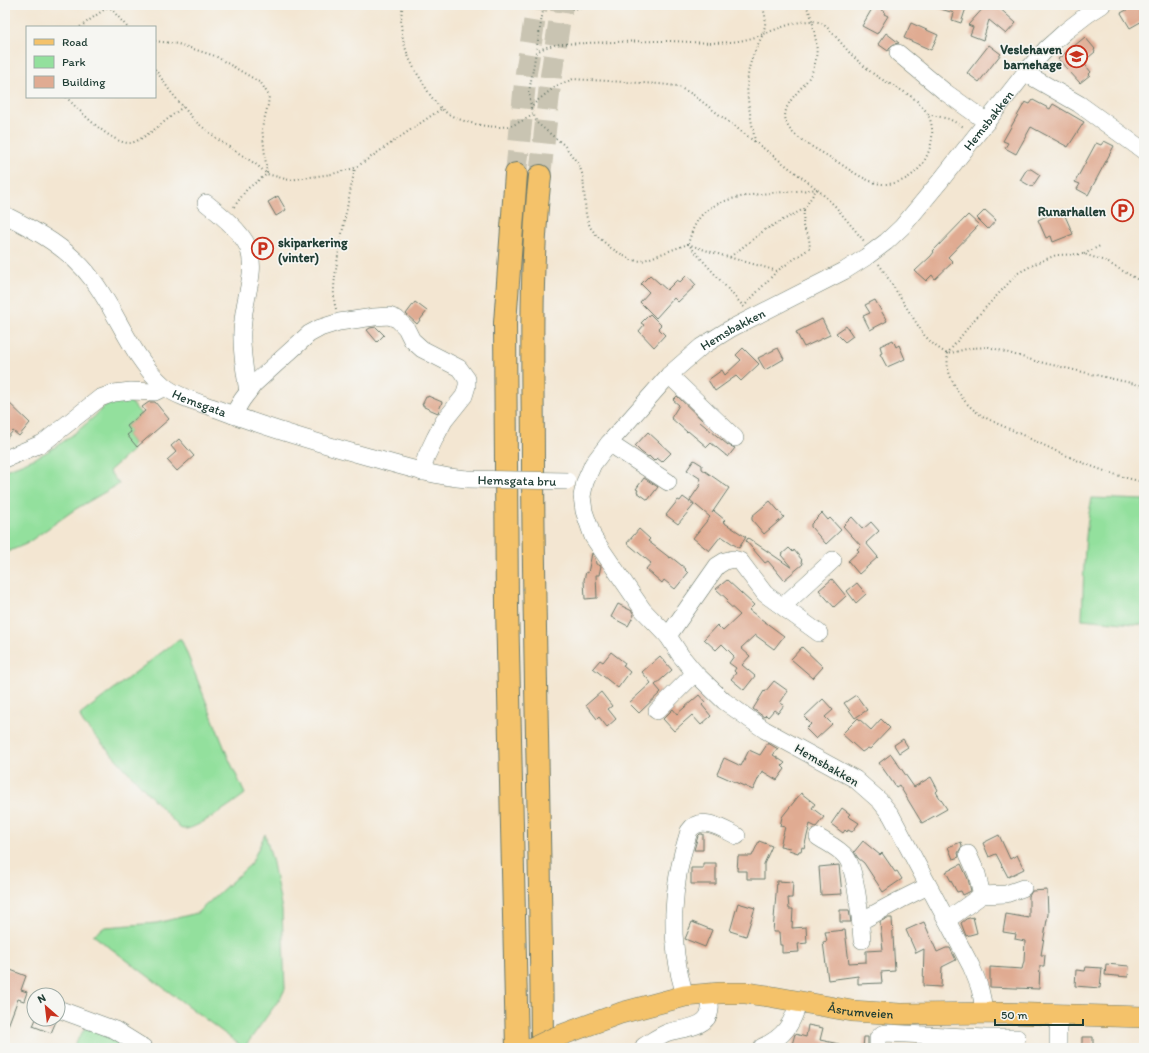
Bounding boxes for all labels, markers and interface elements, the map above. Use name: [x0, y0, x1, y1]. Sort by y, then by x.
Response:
legend: [26, 26, 156, 98]
text: Road: [62, 35, 88, 49]
place label: Veslehaven barnehage: [1000, 42, 1063, 73]
school or university icon: Veslehaven barnehage: [1064, 43, 1090, 69]
text: Park: [62, 55, 86, 69]
text: Building: [62, 75, 106, 89]
street label: Hemsbakken: [960, 87, 1017, 153]
parking icon: Runarhallen: [1109, 198, 1135, 224]
place label: Runarhallen: [1038, 204, 1107, 219]
place label: skiparkering (vinter): [278, 235, 348, 266]
parking icon: skiparkering (vinter): [250, 236, 276, 262]
street label: Hemsbakken: [697, 305, 768, 353]
street label: Hemsgata: [170, 386, 229, 420]
street label: Hemsgata bru: [477, 472, 556, 488]
street label: Hemsbakken: [792, 740, 863, 790]
north arrow: [26, 987, 66, 1027]
text: N: [35, 991, 48, 1006]
street label: Åsrumveien: [827, 999, 894, 1021]
scale bar: [995, 1001, 1083, 1027]
text: 50 m: [1001, 1008, 1027, 1022]

